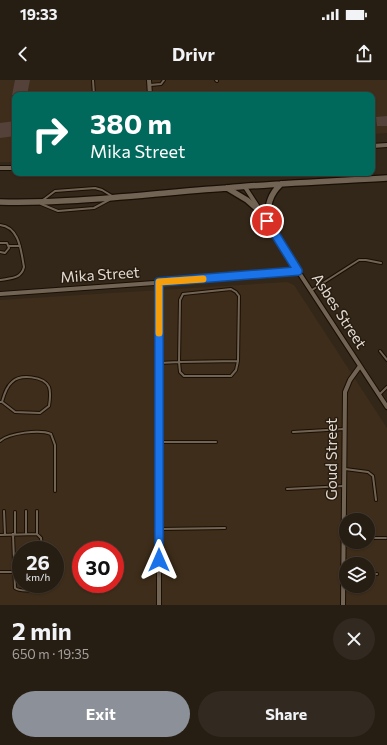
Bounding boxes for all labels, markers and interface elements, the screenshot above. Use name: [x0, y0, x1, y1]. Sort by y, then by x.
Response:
text: 19:33: [20, 5, 57, 23]
icon: back: [12, 43, 34, 65]
text: Drivr: [172, 43, 215, 65]
icon: share: [353, 43, 375, 65]
text: 380 m: [90, 106, 172, 140]
icon: right: [24, 108, 76, 160]
text: Mika Street: [90, 140, 185, 162]
pin: [250, 204, 284, 238]
icon: arrive: [256, 210, 278, 232]
street label: Mika Street: [60, 262, 140, 286]
street label: Asbes Street: [309, 269, 371, 351]
street label: Goud Street: [322, 418, 340, 500]
map controls: [339, 513, 375, 593]
button: search: [339, 513, 375, 549]
position arrow: [138, 539, 180, 581]
speed limit sign: 30: [72, 541, 124, 593]
text: 26: [26, 550, 50, 574]
button: layers: [339, 557, 375, 593]
text: km/h: [26, 571, 50, 583]
text: 2 min: [12, 616, 72, 645]
button: close: [333, 618, 375, 660]
text: 650 m · 19:35: [12, 646, 89, 662]
button: Exit: [12, 691, 190, 737]
button: Share: [198, 691, 375, 737]

